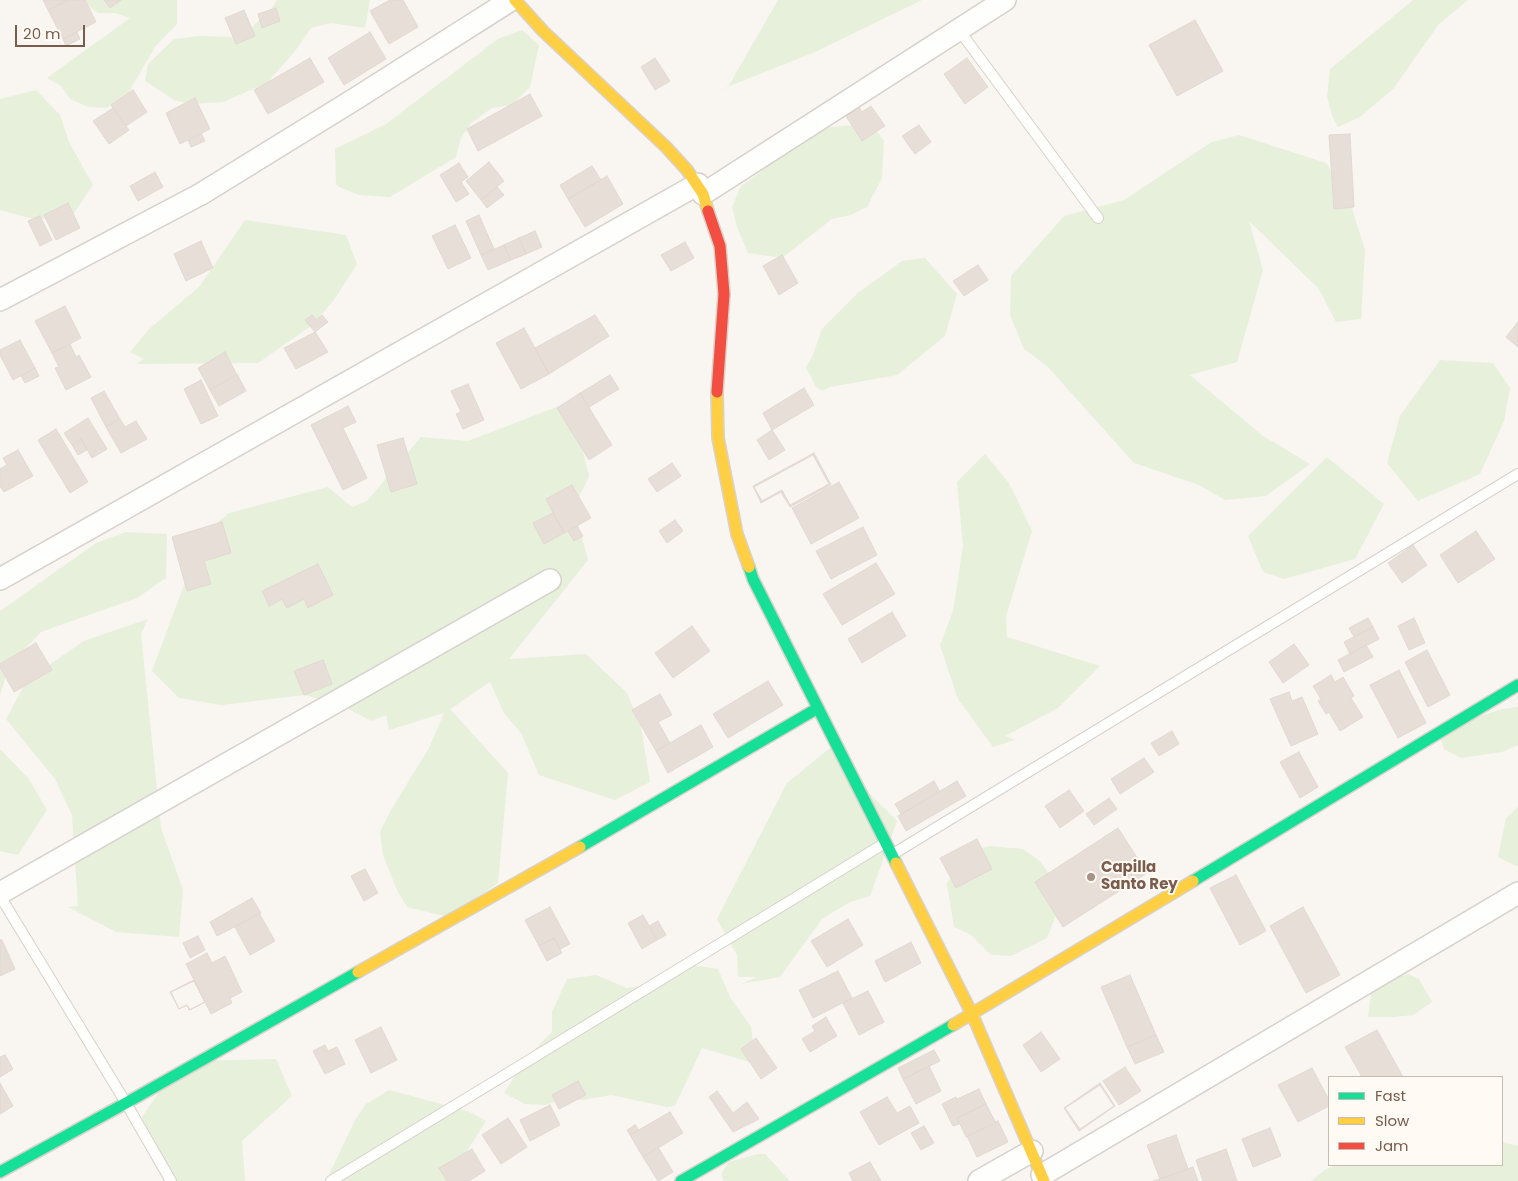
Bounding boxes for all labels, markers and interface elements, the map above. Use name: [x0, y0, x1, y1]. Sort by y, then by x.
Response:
scale bar: [18, 15, 88, 47]
text: 20 m: [23, 23, 61, 44]
place label: Capilla Santo Rey: [1101, 859, 1178, 894]
marker: Capilla Santo Rey: [1085, 871, 1097, 883]
legend: [1328, 1076, 1503, 1166]
text: Fast: [1375, 1085, 1406, 1106]
text: Slow: [1375, 1110, 1409, 1131]
text: Jam: [1375, 1135, 1409, 1156]

